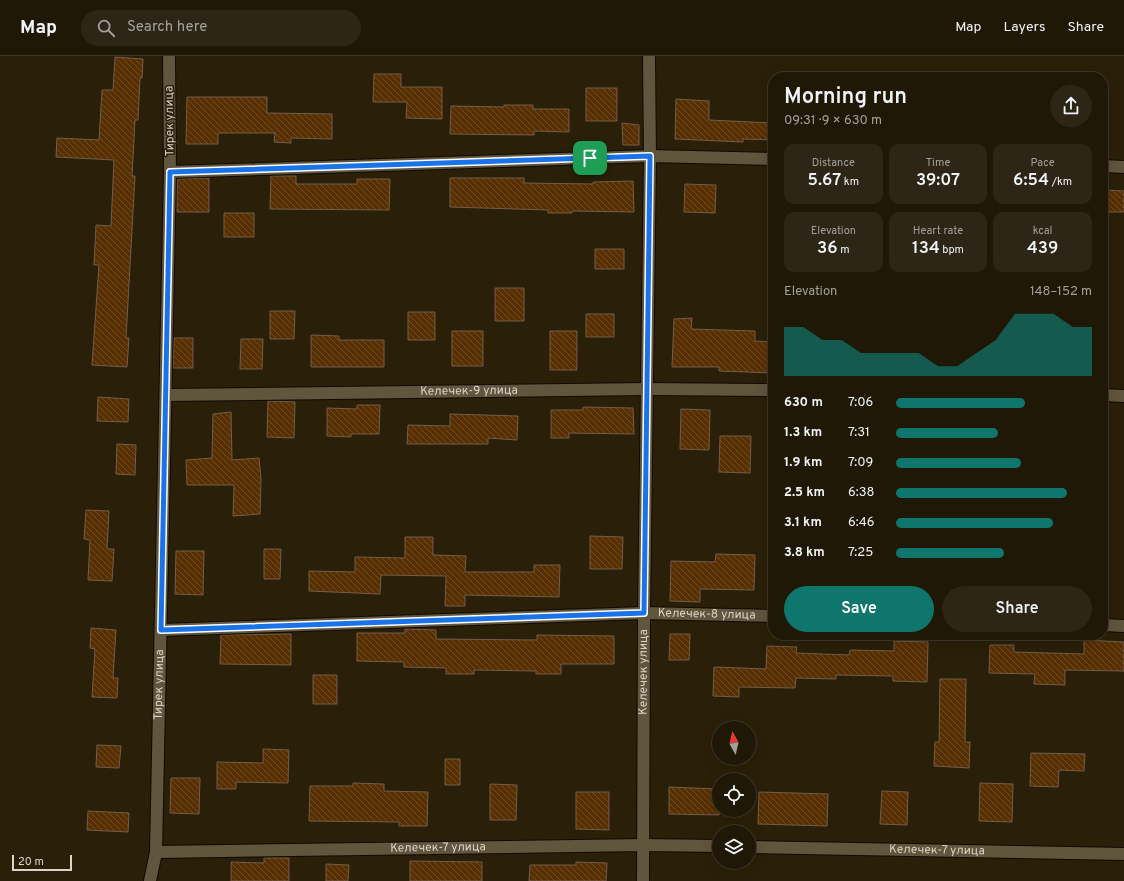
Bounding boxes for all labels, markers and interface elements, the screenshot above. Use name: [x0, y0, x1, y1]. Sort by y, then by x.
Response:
search box: [81, 10, 361, 46]
text: Map: [20, 16, 57, 40]
icon: search: [95, 17, 117, 39]
text: Search here: [127, 18, 207, 37]
text: Map: [955, 19, 981, 36]
text: Layers: [1003, 19, 1045, 36]
text: Share: [1067, 19, 1104, 36]
text: Morning run: [784, 84, 907, 111]
button: share: [1050, 85, 1092, 127]
street label: Тирек улица: [161, 86, 179, 156]
text: 09:31 · 9 × 630 m: [784, 113, 882, 129]
pin: [573, 141, 607, 175]
icon: arrive: [579, 147, 601, 169]
text: Distance: [812, 156, 855, 170]
text: Time: [926, 156, 950, 170]
text: Pace: [1031, 156, 1055, 170]
text: 5.67: [808, 170, 841, 192]
text: 39:07: [916, 170, 960, 192]
text: 6:54: [1013, 170, 1049, 192]
text: km: [841, 175, 859, 189]
text: /km: [1049, 175, 1072, 189]
text: Elevation: [811, 224, 856, 238]
text: Heart rate: [913, 224, 963, 238]
text: kcal: [1033, 224, 1052, 238]
text: 36: [817, 238, 838, 260]
text: 134: [912, 238, 940, 260]
text: 439: [1027, 238, 1058, 260]
text: m: [838, 243, 850, 257]
text: bpm: [940, 243, 964, 257]
text: Elevation: [784, 284, 837, 300]
text: 148–152 m: [1030, 284, 1092, 300]
street label: Келечек-9 улица: [420, 383, 518, 400]
text: 630 m: [784, 395, 823, 411]
text: 7:06: [848, 395, 873, 411]
text: 1.3 km: [784, 425, 822, 441]
text: 7:31: [848, 425, 870, 441]
text: 1.9 km: [784, 455, 822, 471]
text: 7:09: [848, 455, 873, 471]
text: 2.5 km: [784, 485, 825, 501]
text: 6:38: [848, 485, 874, 501]
text: 3.1 km: [784, 515, 822, 531]
text: 6:46: [848, 515, 875, 531]
text: 3.8 km: [784, 545, 825, 561]
text: 7:25: [848, 545, 873, 561]
button: Save: [784, 586, 934, 632]
button: Share: [942, 586, 1092, 632]
street label: Келечек-8 улица: [658, 605, 756, 624]
street label: Келечек улица: [636, 629, 652, 715]
street label: Тирек улица: [151, 649, 168, 720]
north arrow: [712, 721, 756, 765]
map controls: [712, 721, 756, 869]
button: locate: [712, 773, 756, 817]
button: layers: [712, 825, 756, 869]
street label: Келечек-7 улица: [390, 839, 486, 857]
street label: Келечек-7 улица: [889, 842, 985, 859]
scale bar: [12, 853, 72, 872]
text: 20 m: [18, 855, 44, 869]

